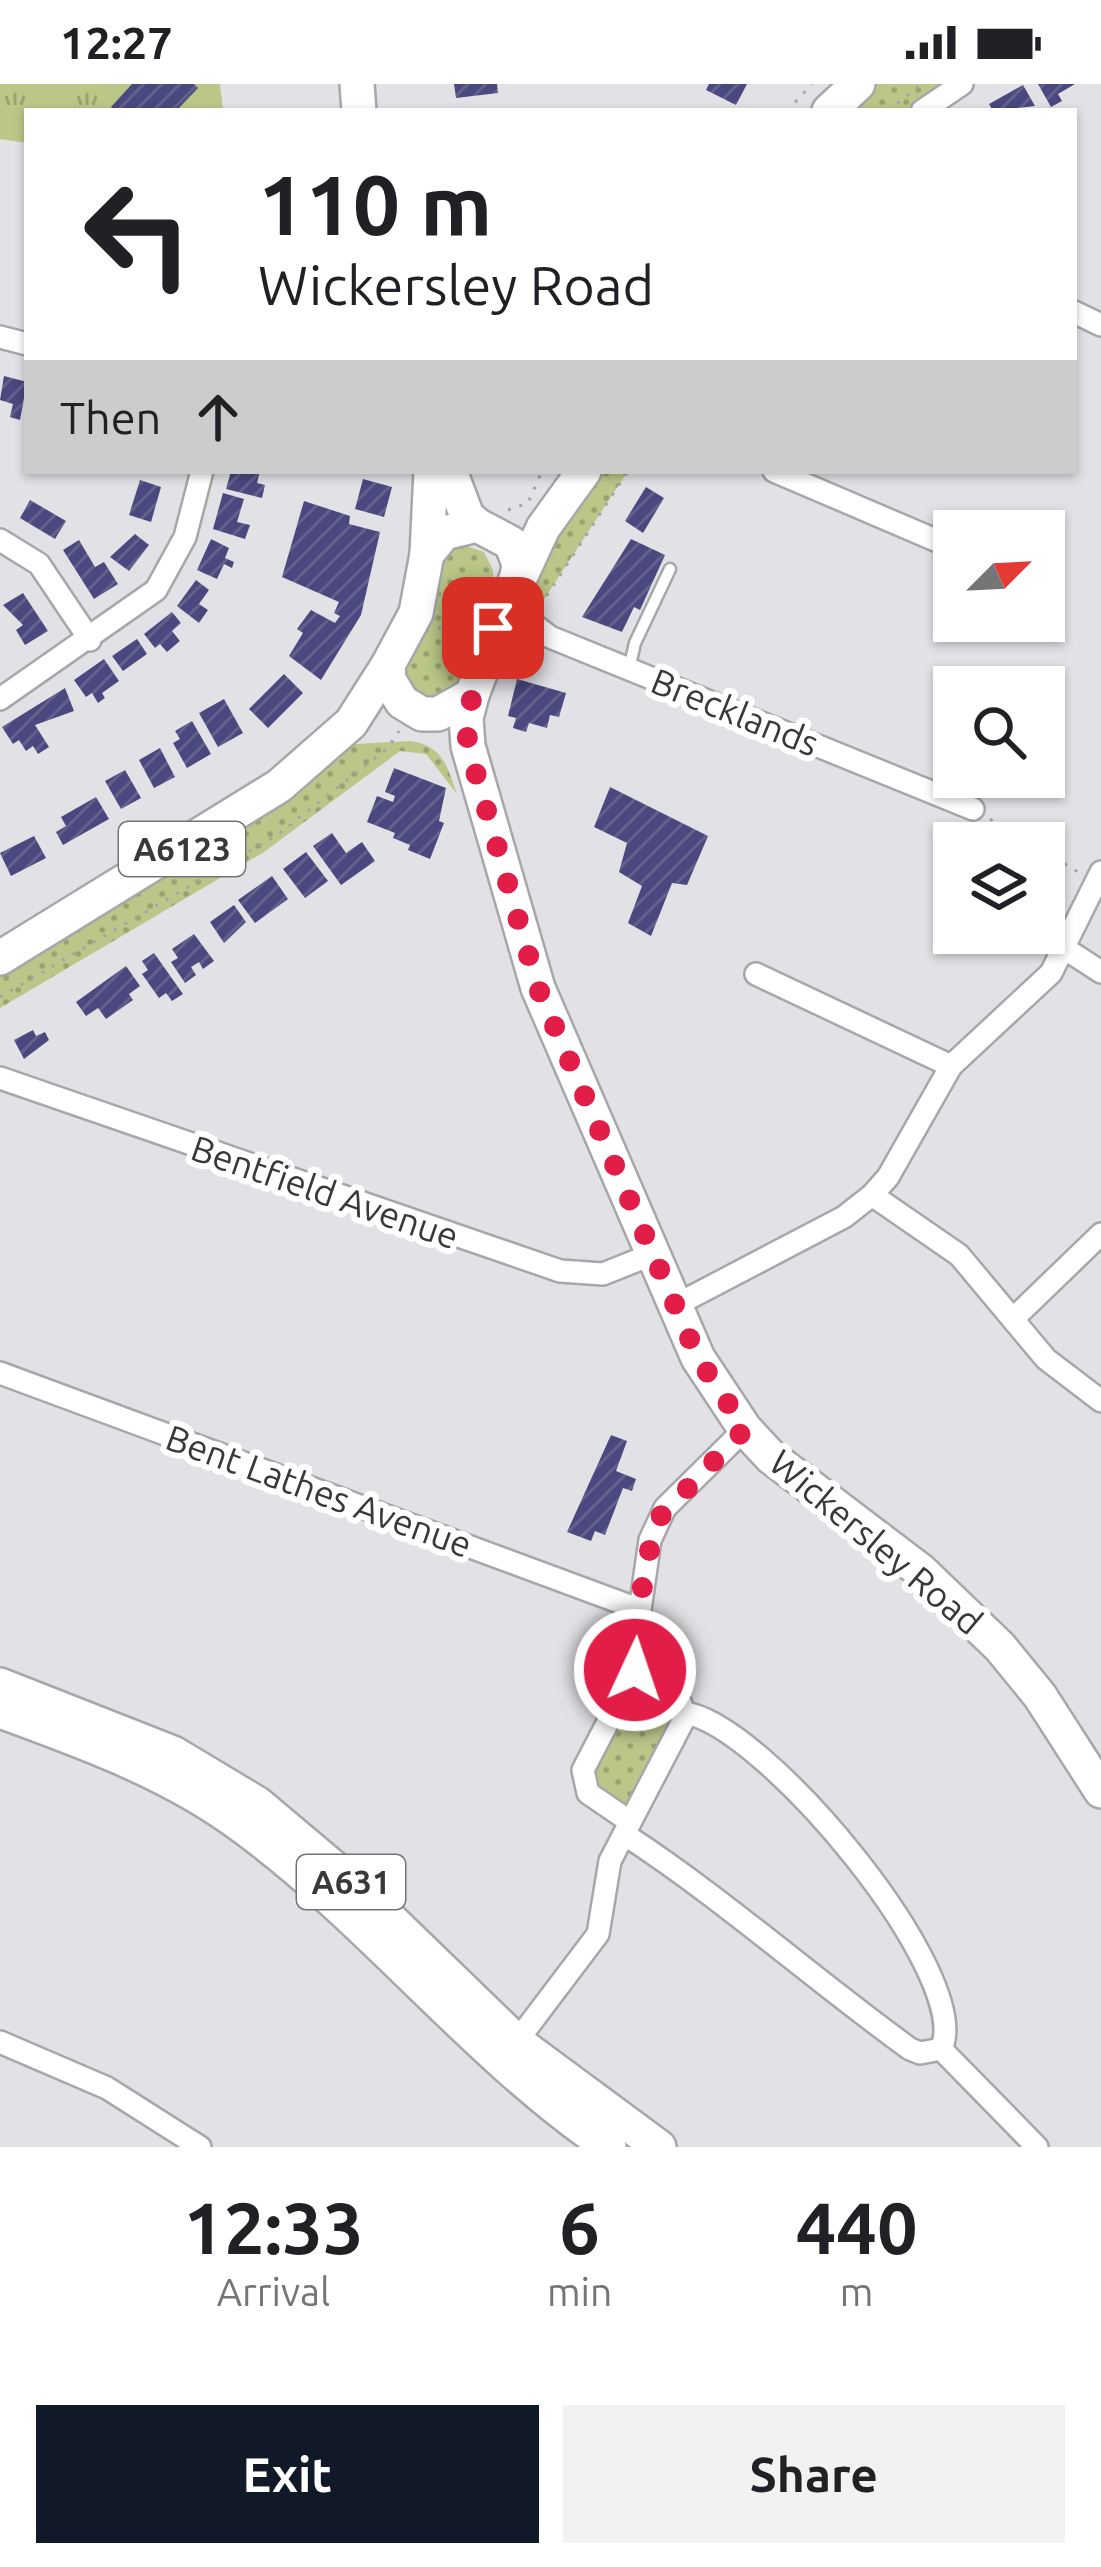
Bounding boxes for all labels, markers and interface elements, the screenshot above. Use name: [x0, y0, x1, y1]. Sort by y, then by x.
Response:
text: 12:27: [60, 17, 173, 68]
icon: left: [60, 156, 216, 312]
text: 110 m: [258, 157, 492, 251]
text: Wickersley Road: [258, 255, 654, 315]
icon: ahead: [185, 384, 251, 450]
text: Then: [60, 392, 161, 443]
north arrow: [933, 510, 1065, 642]
map controls: [933, 510, 1065, 954]
pin: [442, 577, 544, 679]
icon: arrive: [460, 595, 526, 661]
street label: Brecklands: [646, 659, 825, 764]
button: search: [933, 666, 1065, 798]
road number: A6123: [119, 822, 245, 876]
button: layers: [933, 822, 1065, 954]
street label: Bentfield Avenue: [186, 1127, 464, 1256]
street label: Bent Lathes Avenue: [161, 1416, 478, 1565]
street label: Wickersley Road: [762, 1441, 991, 1642]
position arrow: [572, 1607, 698, 1733]
road number: A631: [297, 1855, 405, 1909]
text: 12:33: [183, 2187, 364, 2268]
text: 6: [559, 2187, 600, 2268]
text: 440: [796, 2187, 918, 2268]
text: Arrival: [217, 2270, 330, 2313]
text: min: [547, 2270, 612, 2313]
text: m: [840, 2270, 873, 2313]
button: Exit: [36, 2405, 539, 2543]
button: Share: [563, 2405, 1065, 2543]

